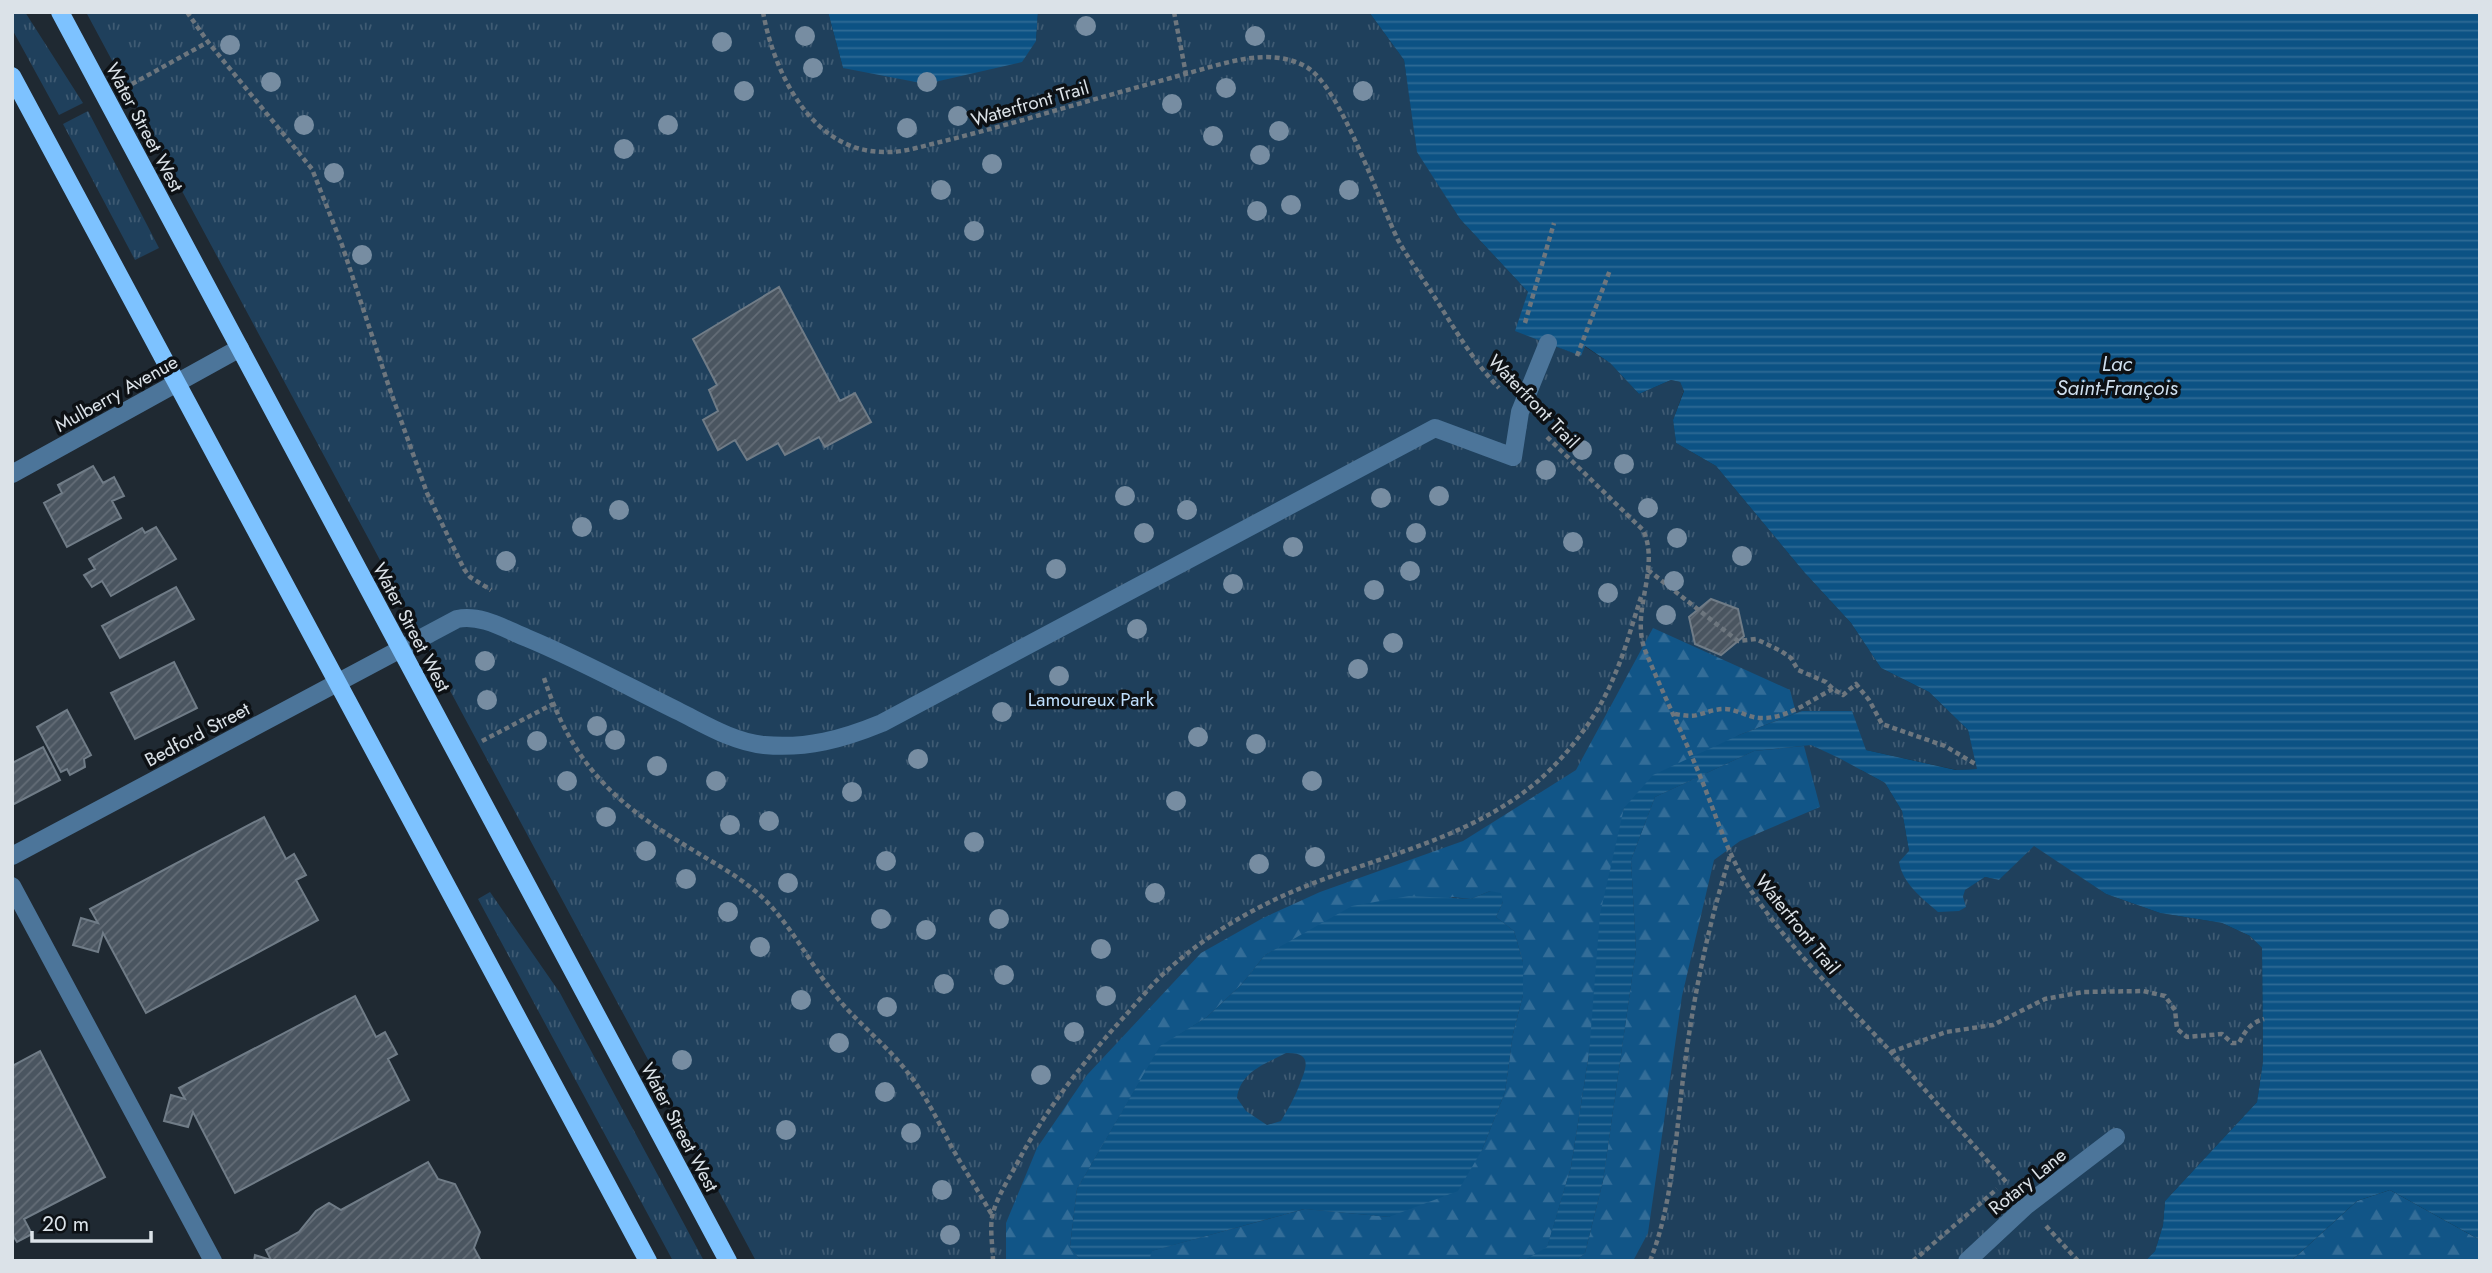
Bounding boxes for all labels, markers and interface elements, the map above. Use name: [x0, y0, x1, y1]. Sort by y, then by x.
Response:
street label: Water Street West: [99, 58, 190, 197]
street label: Waterfront Trail: [968, 74, 1092, 133]
street label: Mulberry Avenue: [50, 348, 183, 439]
street label: Waterfront Trail: [1482, 348, 1586, 454]
water label: Lac Saint-François: [2056, 349, 2178, 403]
street label: Water Street West: [366, 558, 457, 697]
park label: Lamoureux Park: [1028, 686, 1155, 713]
street label: Bedford Street: [140, 695, 255, 773]
street label: Waterfront Trail: [1749, 869, 1846, 980]
street label: Water Street West: [634, 1058, 725, 1197]
street label: Rotary Lane: [1983, 1141, 2072, 1221]
scale bar: [32, 1200, 150, 1244]
text: 20 m: [42, 1209, 89, 1239]

